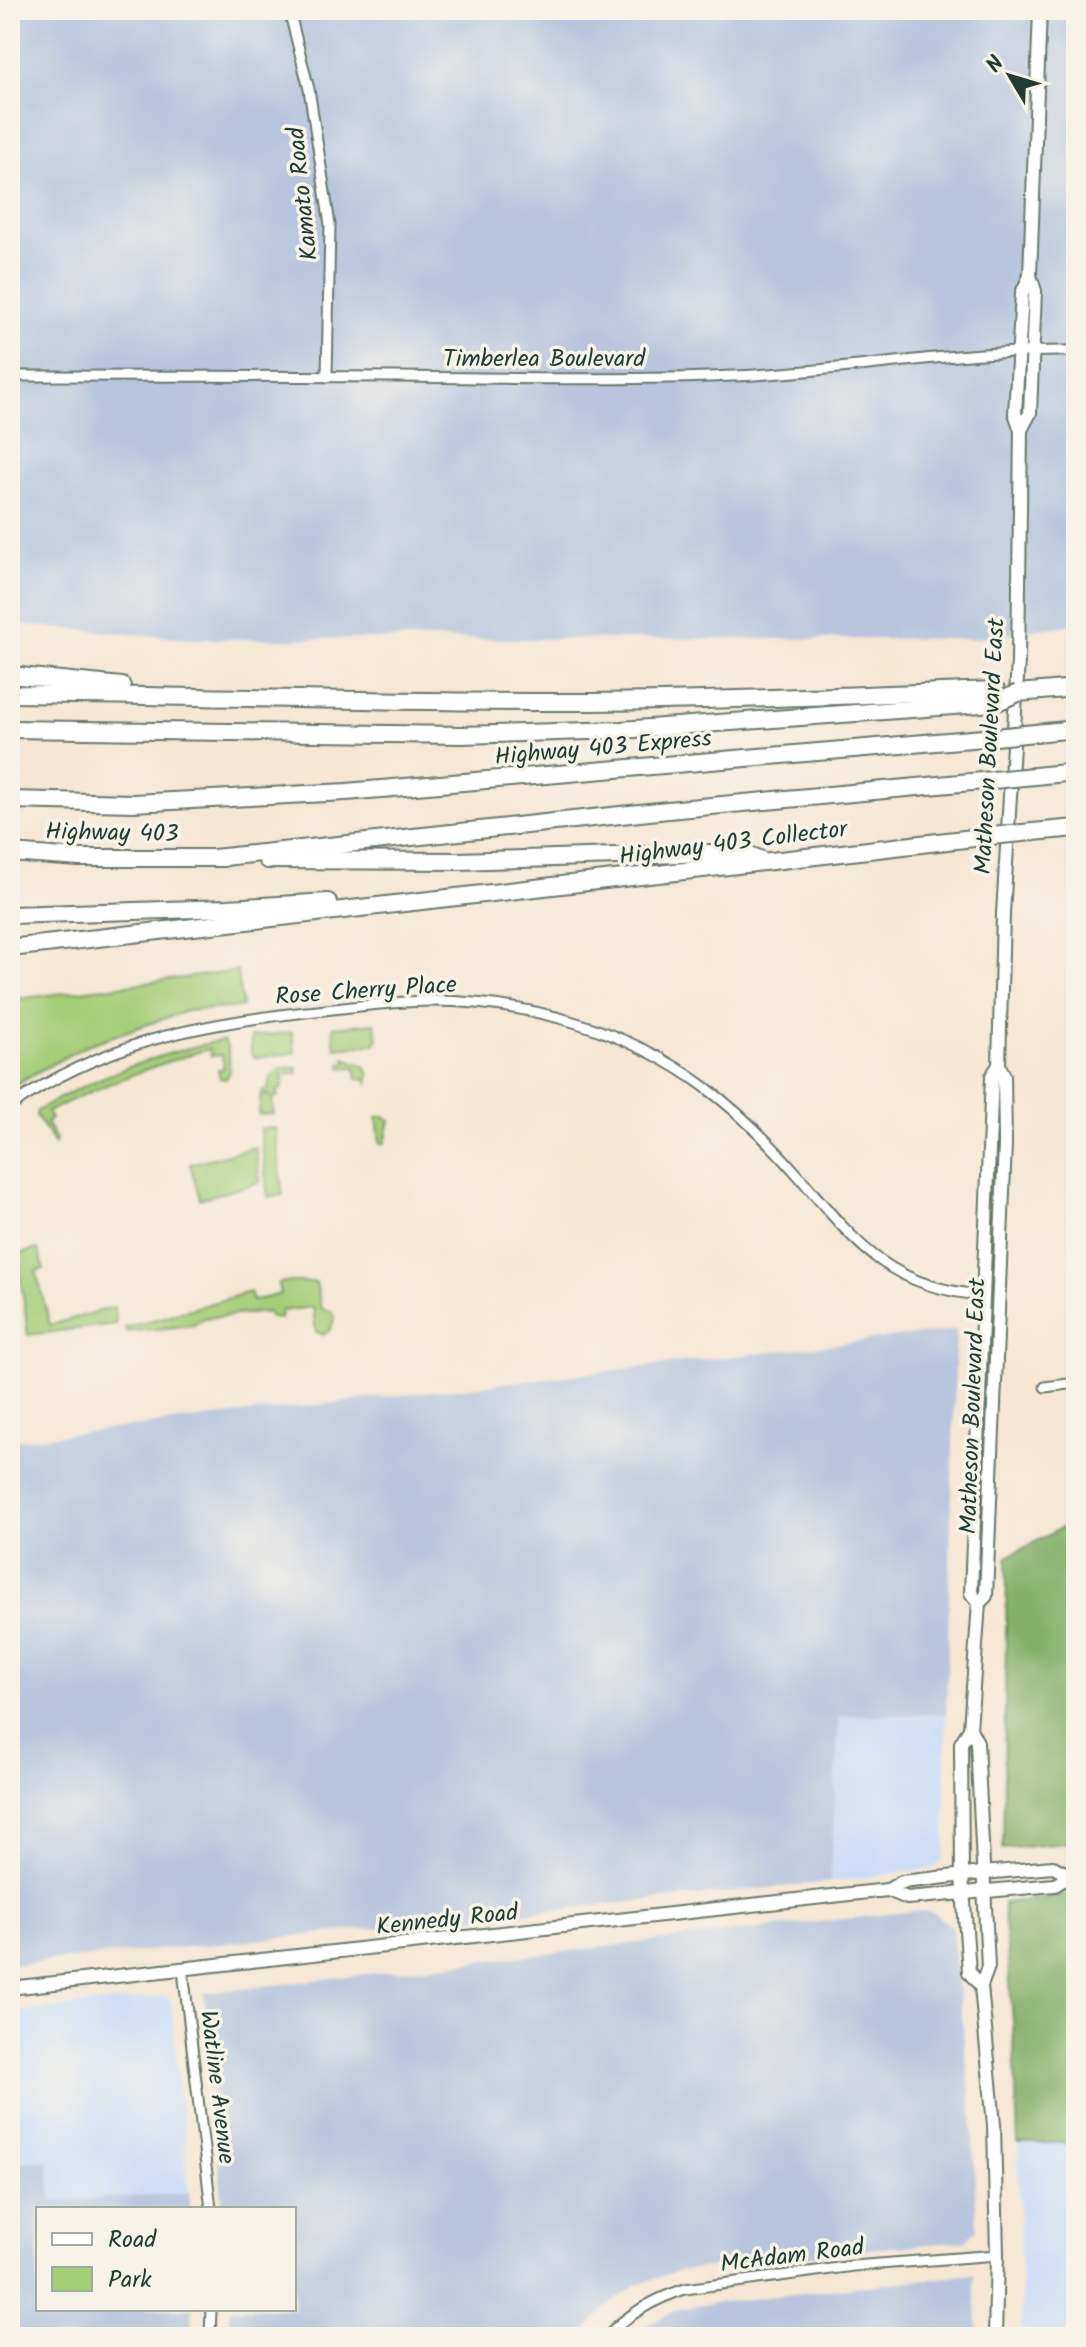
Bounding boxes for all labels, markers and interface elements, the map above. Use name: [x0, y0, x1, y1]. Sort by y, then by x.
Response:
north arrow: [970, 36, 1050, 116]
text: N: [978, 49, 1014, 81]
street label: Kamato Road: [277, 124, 330, 262]
street label: Timberlea Boulevard: [443, 340, 646, 379]
street label: Matheson Boulevard East: [964, 616, 1017, 875]
street label: Highway 403 Express: [493, 720, 713, 777]
street label: Highway 403 Collector: [617, 810, 851, 877]
street label: Highway 403: [45, 813, 179, 854]
street label: Rose Cherry Place: [274, 966, 458, 1017]
street label: Matheson Boulevard East: [950, 1276, 997, 1535]
street label: Kennedy Road: [374, 1894, 521, 1947]
street label: Watline Avenue: [188, 2008, 245, 2167]
legend: [36, 2207, 296, 2311]
text: Road: [108, 2221, 157, 2260]
street label: McAdam Road: [718, 2228, 867, 2285]
text: Park: [108, 2261, 152, 2300]

